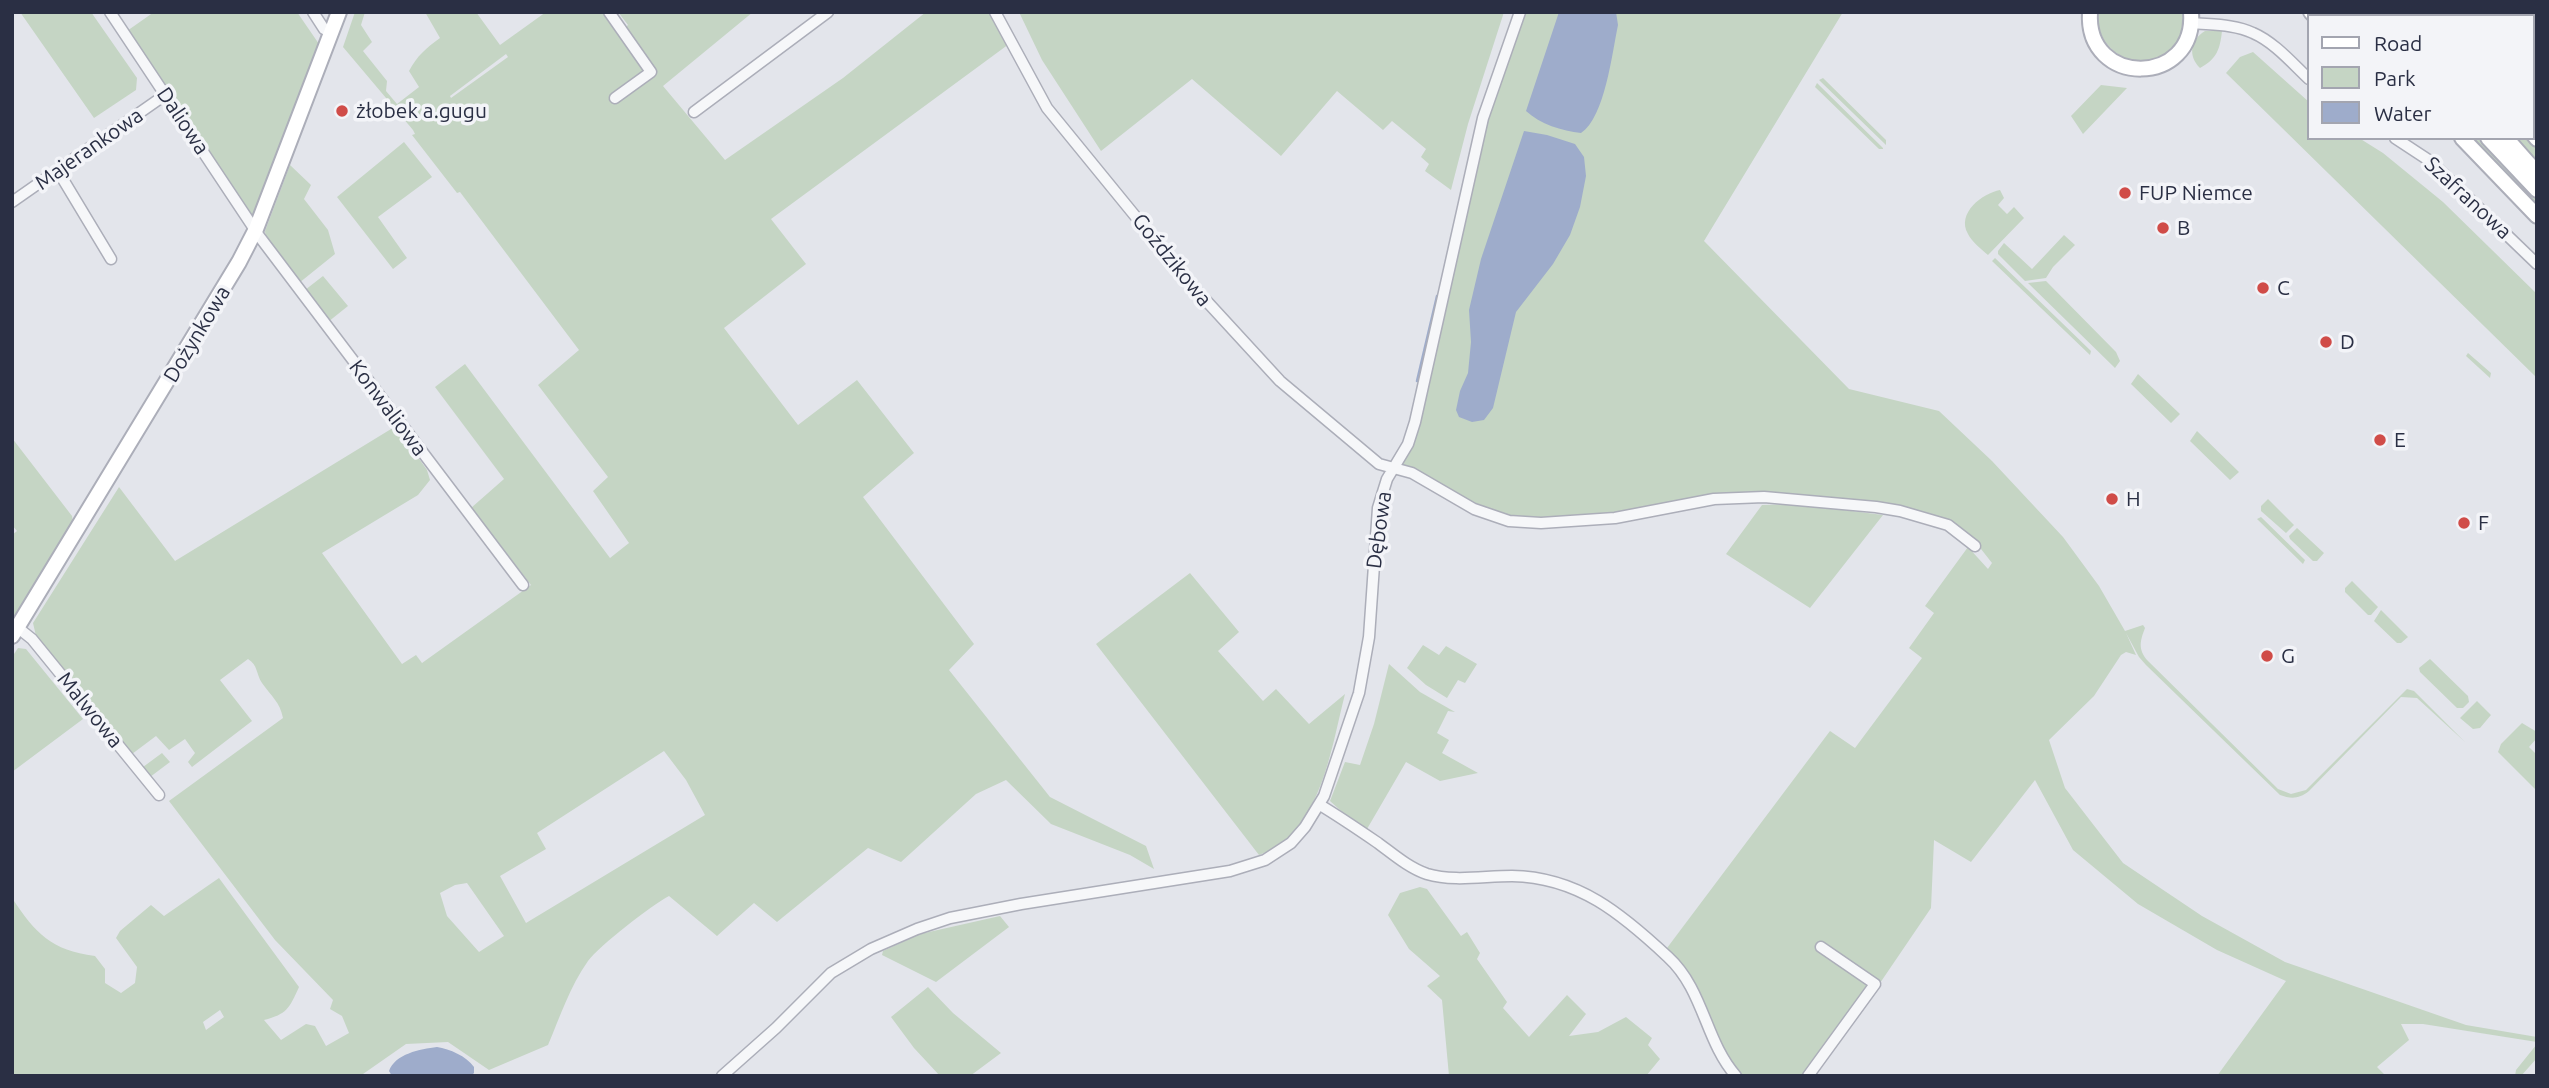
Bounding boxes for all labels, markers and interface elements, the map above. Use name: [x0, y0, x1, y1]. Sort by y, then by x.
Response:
legend: [2308, 14, 2535, 140]
text: Road: [2374, 31, 2422, 55]
text: Park: [2374, 66, 2416, 90]
street label: Daliowa: [151, 83, 215, 159]
place label: żłobek a.gugu: [356, 98, 487, 124]
text: Water: [2374, 101, 2432, 125]
street label: Majerankowa: [30, 103, 148, 195]
marker: żłobek a.gugu: [334, 103, 350, 119]
street label: Szafranowa: [2419, 151, 2517, 245]
place label: FUP Niemce: [2139, 180, 2253, 206]
marker: FUP Niemce: [2117, 185, 2133, 201]
street label: Goździkowa: [1127, 209, 1217, 311]
place label: B: [2177, 215, 2190, 241]
marker: B: [2155, 220, 2171, 236]
place label: C: [2277, 275, 2290, 301]
marker: C: [2255, 280, 2271, 296]
street label: Dożynkowa: [158, 281, 236, 387]
place label: D: [2340, 329, 2355, 355]
marker: D: [2318, 334, 2334, 350]
street label: Konwaliowa: [344, 355, 432, 461]
place label: E: [2394, 427, 2406, 453]
marker: E: [2372, 432, 2388, 448]
place label: H: [2126, 486, 2141, 512]
street label: Dębowa: [1361, 490, 1397, 570]
marker: H: [2104, 491, 2120, 507]
place label: F: [2478, 510, 2489, 536]
marker: F: [2456, 515, 2472, 531]
place label: G: [2281, 643, 2295, 669]
marker: G: [2259, 648, 2275, 664]
street label: Malwowa: [52, 667, 128, 753]

